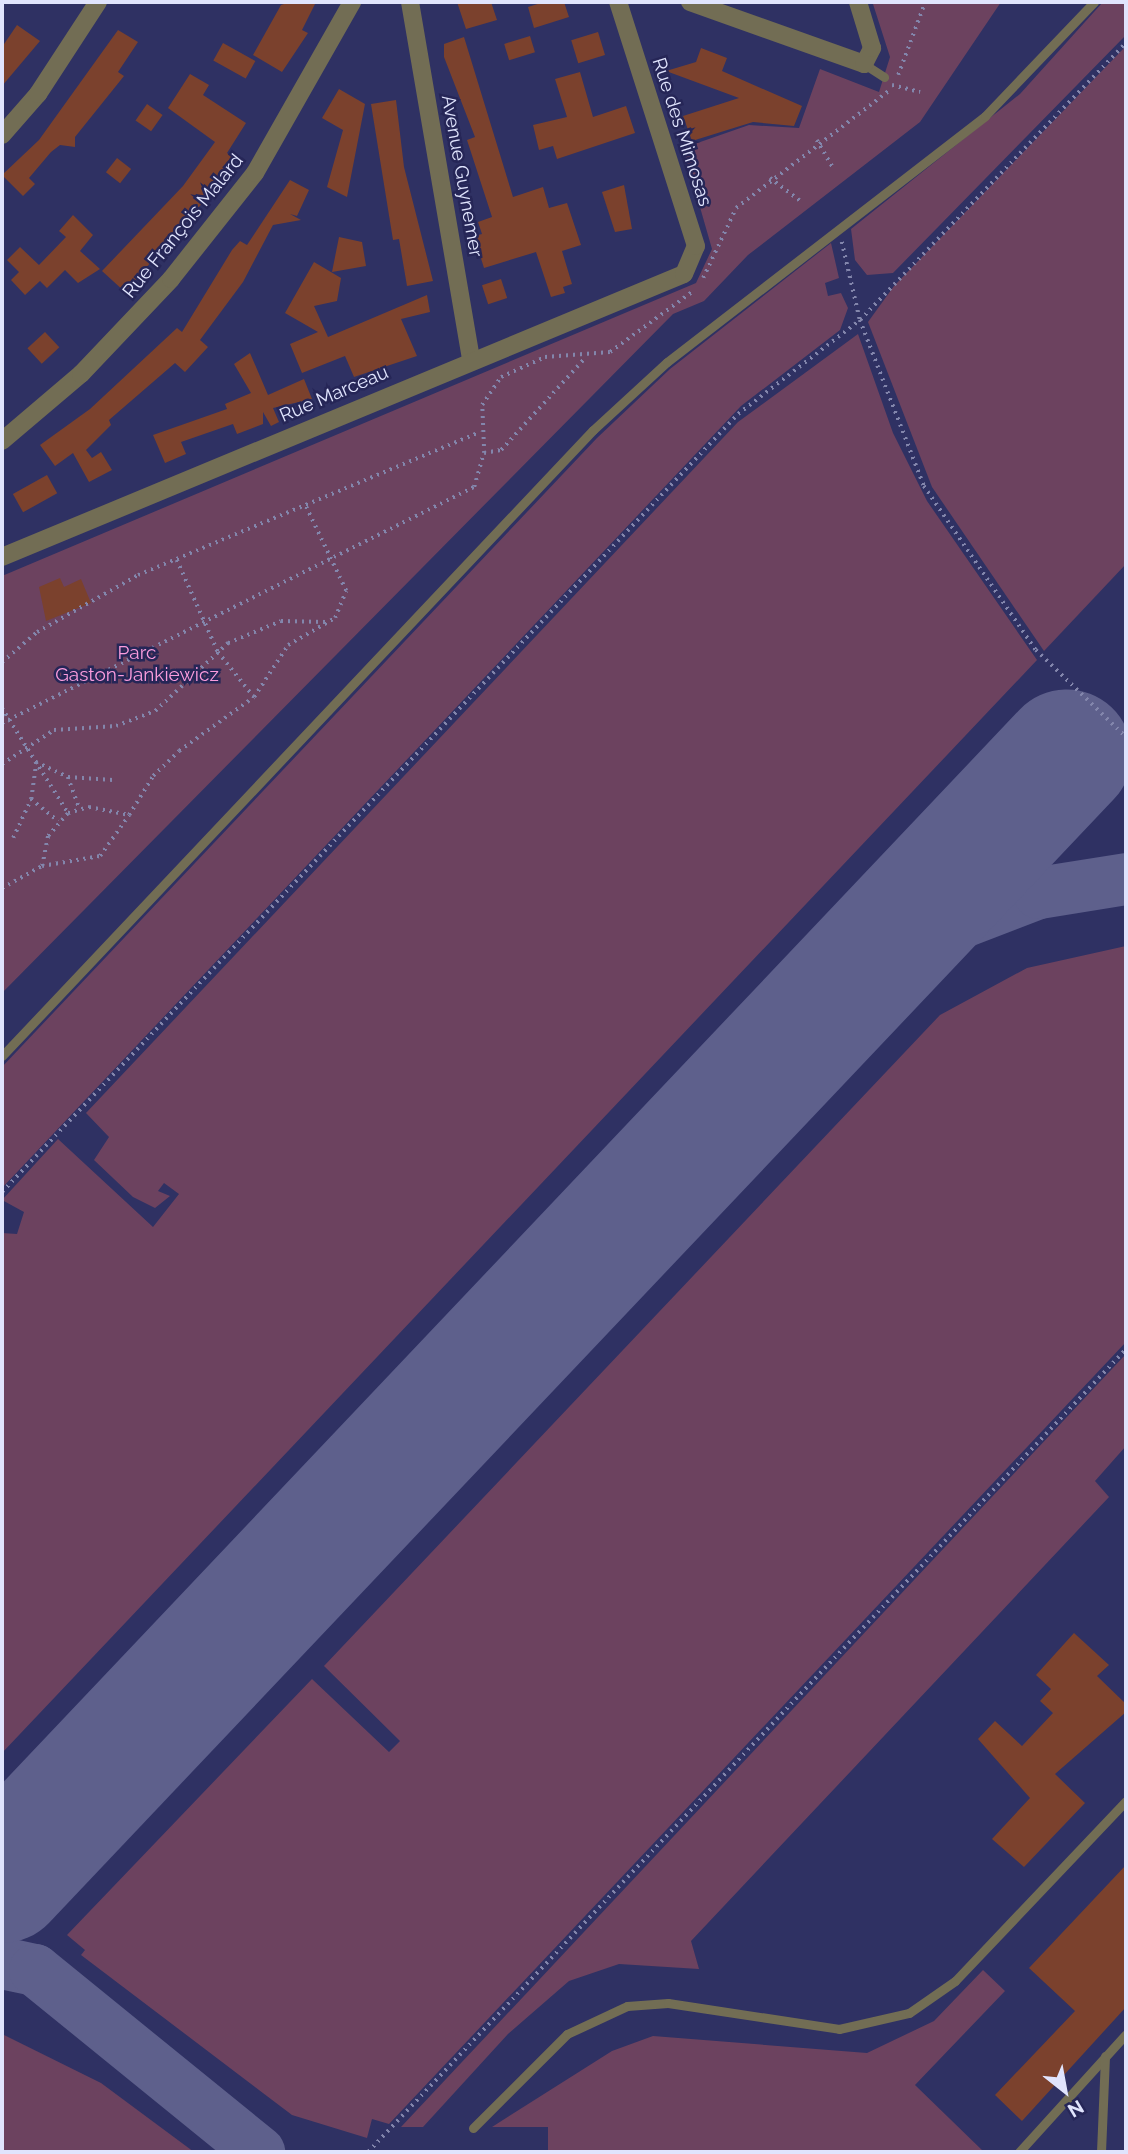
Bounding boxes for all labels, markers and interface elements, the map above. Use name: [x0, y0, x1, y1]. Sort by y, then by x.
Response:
street label: Rue des Mimosas: [647, 55, 717, 209]
street label: Avenue Guynemer: [437, 93, 487, 259]
street label: Rue François Malard: [118, 149, 248, 303]
street label: Rue Marceau: [276, 361, 392, 427]
park label: Parc Gaston-Jankiewicz: [55, 642, 219, 686]
north arrow: [1030, 2056, 1100, 2126]
text: N: [1064, 2096, 1088, 2122]

